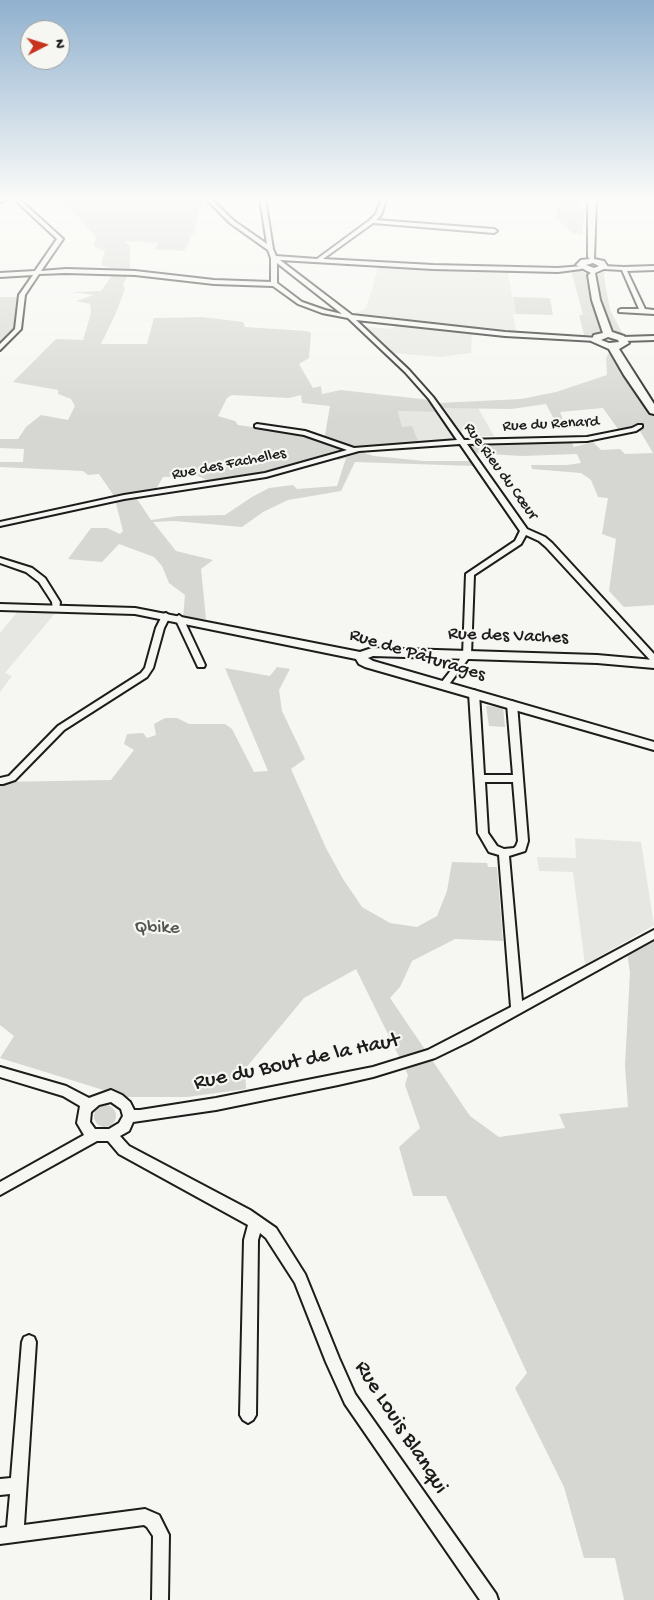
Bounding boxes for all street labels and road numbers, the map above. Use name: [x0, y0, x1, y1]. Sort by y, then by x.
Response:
street label: Rue du Renard: [502, 413, 600, 437]
street label: Rue Rieu du Cœur: [458, 420, 542, 524]
street label: Rue des Fachelles: [170, 445, 288, 485]
street label: Rue de Pâturages: [346, 624, 488, 688]
street label: Rue des Vaches: [448, 624, 568, 650]
street label: Rue du Bout de la Haut: [192, 1028, 402, 1098]
street label: Rue Louis Blanqui: [347, 1357, 453, 1499]

